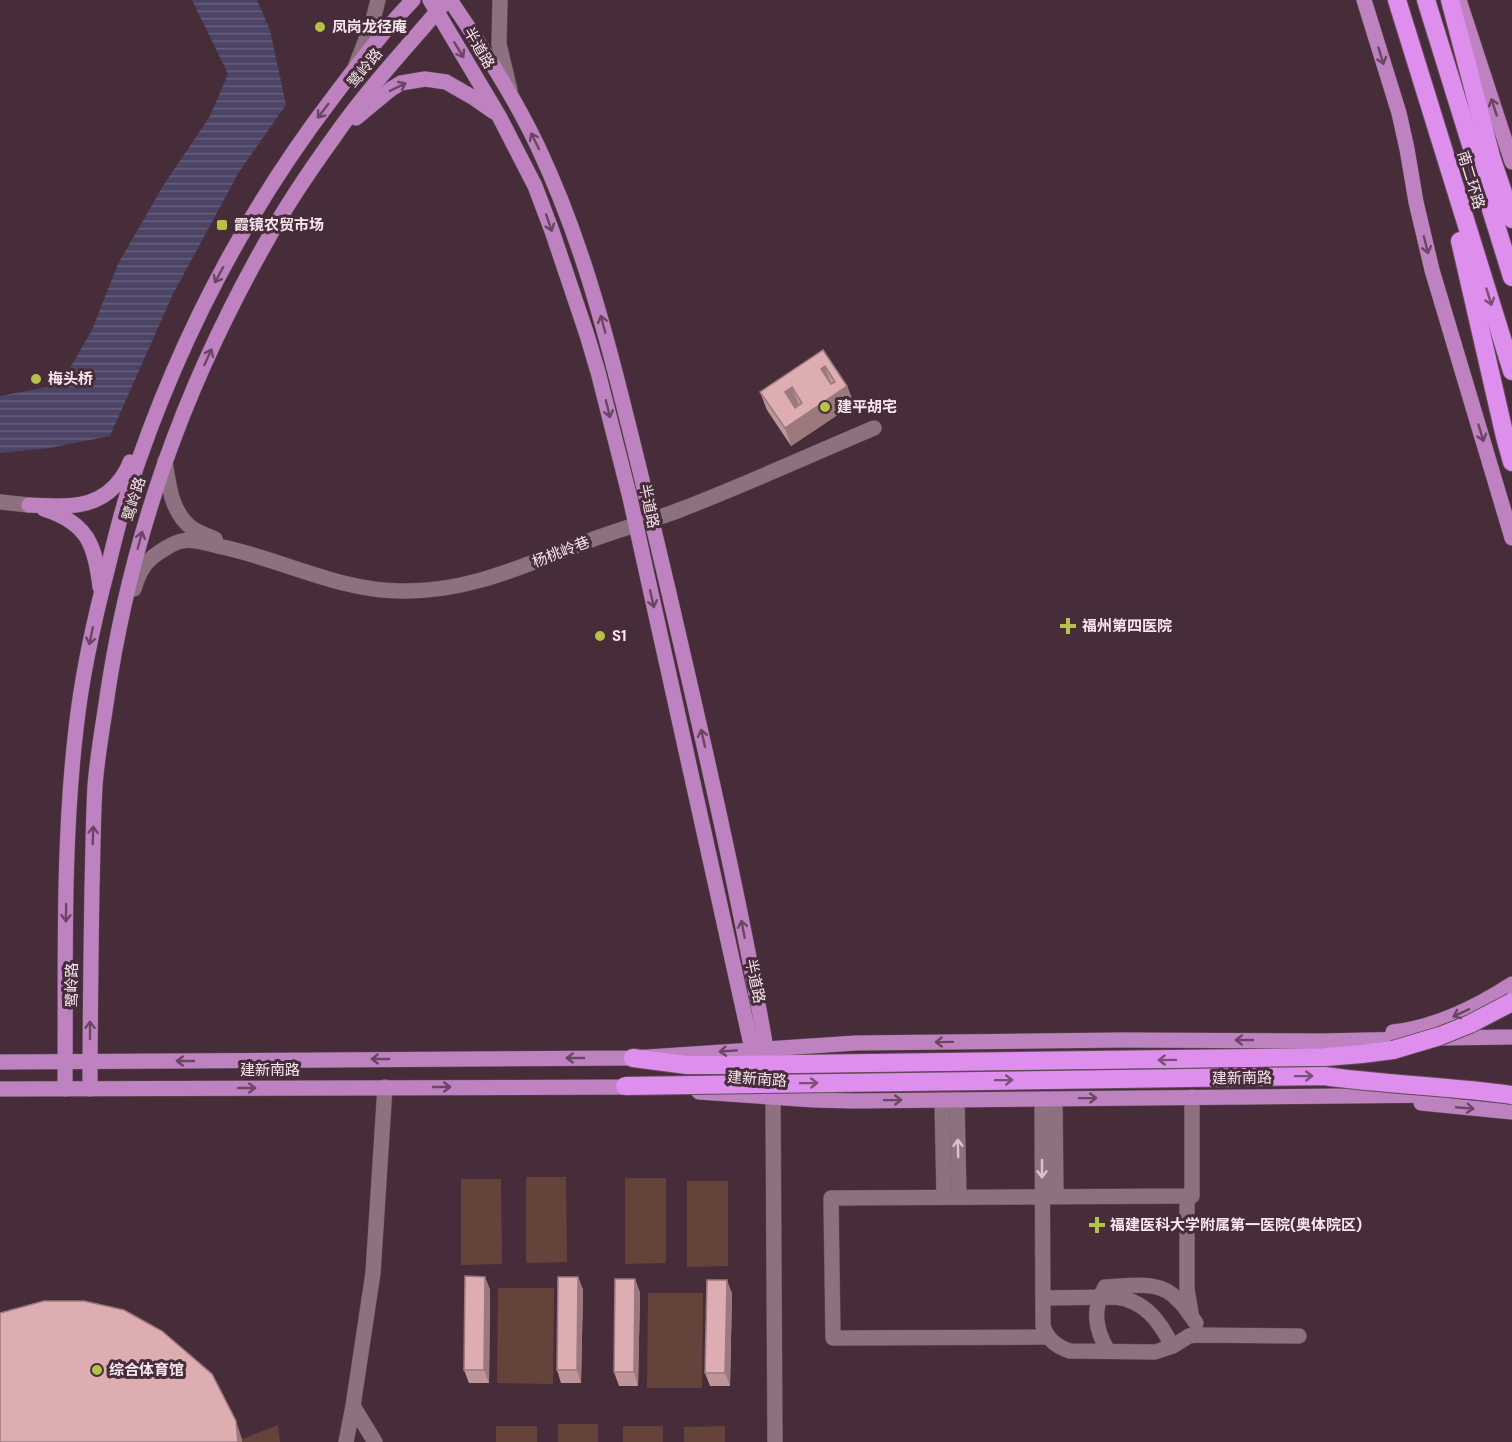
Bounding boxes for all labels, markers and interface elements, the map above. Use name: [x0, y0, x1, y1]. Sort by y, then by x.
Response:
place label: 凤岗龙径庵: [332, 17, 407, 37]
marker: 凤岗龙径庵: [313, 20, 327, 34]
street label: 半道路: [459, 24, 499, 72]
one-way arrow: [454, 41, 466, 58]
street label: 鹭岭路: [343, 44, 387, 92]
one-way arrow: [1376, 46, 1387, 65]
one-way arrow: [389, 80, 407, 92]
one-way arrow: [1487, 98, 1498, 117]
one-way arrow: [317, 102, 329, 118]
one-way arrow: [529, 133, 541, 151]
street label: 南二环路: [1453, 148, 1489, 212]
one-way arrow: [545, 213, 556, 232]
place label: 霞镜农贸市场: [234, 215, 324, 235]
marker: 霞镜农贸市场: [215, 218, 229, 232]
one-way arrow: [1421, 236, 1433, 255]
one-way arrow: [213, 266, 224, 284]
one-way arrow: [1484, 287, 1495, 306]
one-way arrow: [597, 315, 608, 334]
one-way arrow: [202, 348, 214, 366]
place label: 梅头桥: [48, 369, 93, 389]
marker: 梅头桥: [29, 372, 43, 386]
place label: 建平胡宅: [837, 397, 897, 417]
one-way arrow: [602, 399, 614, 418]
marker: 建平胡宅: [818, 400, 832, 414]
one-way arrow: [1476, 423, 1487, 442]
street label: 鹭岭路: [118, 475, 150, 523]
street label: 半道路: [635, 482, 663, 530]
one-way arrow: [135, 531, 147, 550]
street label: 杨桃岭巷: [529, 532, 593, 572]
one-way arrow: [646, 589, 658, 608]
place label: 福州第四医院: [1082, 616, 1172, 636]
marker: 福州第四医院: [1059, 617, 1077, 635]
one-way arrow: [85, 626, 97, 645]
place label: S1: [612, 626, 627, 646]
marker: S1: [593, 629, 607, 643]
one-way arrow: [697, 729, 708, 748]
one-way arrow: [88, 826, 99, 846]
one-way arrow: [60, 903, 72, 923]
one-way arrow: [737, 920, 748, 939]
street label: 半道路: [741, 957, 769, 1005]
street label: 鹭岭路: [62, 962, 82, 1008]
one-way arrow: [1452, 1007, 1470, 1019]
one-way arrow: [84, 1021, 96, 1041]
one-way arrow: [1234, 1034, 1254, 1046]
one-way arrow: [934, 1036, 954, 1048]
one-way arrow: [718, 1046, 738, 1057]
one-way arrow: [565, 1052, 585, 1064]
one-way arrow: [370, 1053, 390, 1065]
one-way arrow: [1158, 1054, 1178, 1065]
one-way arrow: [175, 1055, 195, 1066]
street label: 建新南路: [240, 1060, 300, 1080]
street label: 建新南路: [726, 1067, 788, 1091]
street label: 建新南路: [1212, 1067, 1272, 1089]
one-way arrow: [1294, 1071, 1314, 1082]
one-way arrow: [994, 1074, 1014, 1086]
one-way arrow: [799, 1077, 819, 1088]
one-way arrow: [432, 1081, 452, 1093]
one-way arrow: [237, 1082, 257, 1094]
one-way arrow: [1077, 1092, 1097, 1104]
one-way arrow: [882, 1095, 902, 1106]
one-way arrow: [1454, 1102, 1474, 1113]
one-way arrow: [952, 1139, 964, 1159]
one-way arrow: [1036, 1158, 1048, 1178]
place label: 福建医科大学附属第一医院(奥体院区): [1110, 1215, 1362, 1235]
marker: 福建医科大学附属第一医院(奥体院区): [1088, 1216, 1106, 1234]
place label: 综合体育馆: [109, 1360, 184, 1380]
marker: 综合体育馆: [90, 1363, 104, 1377]

